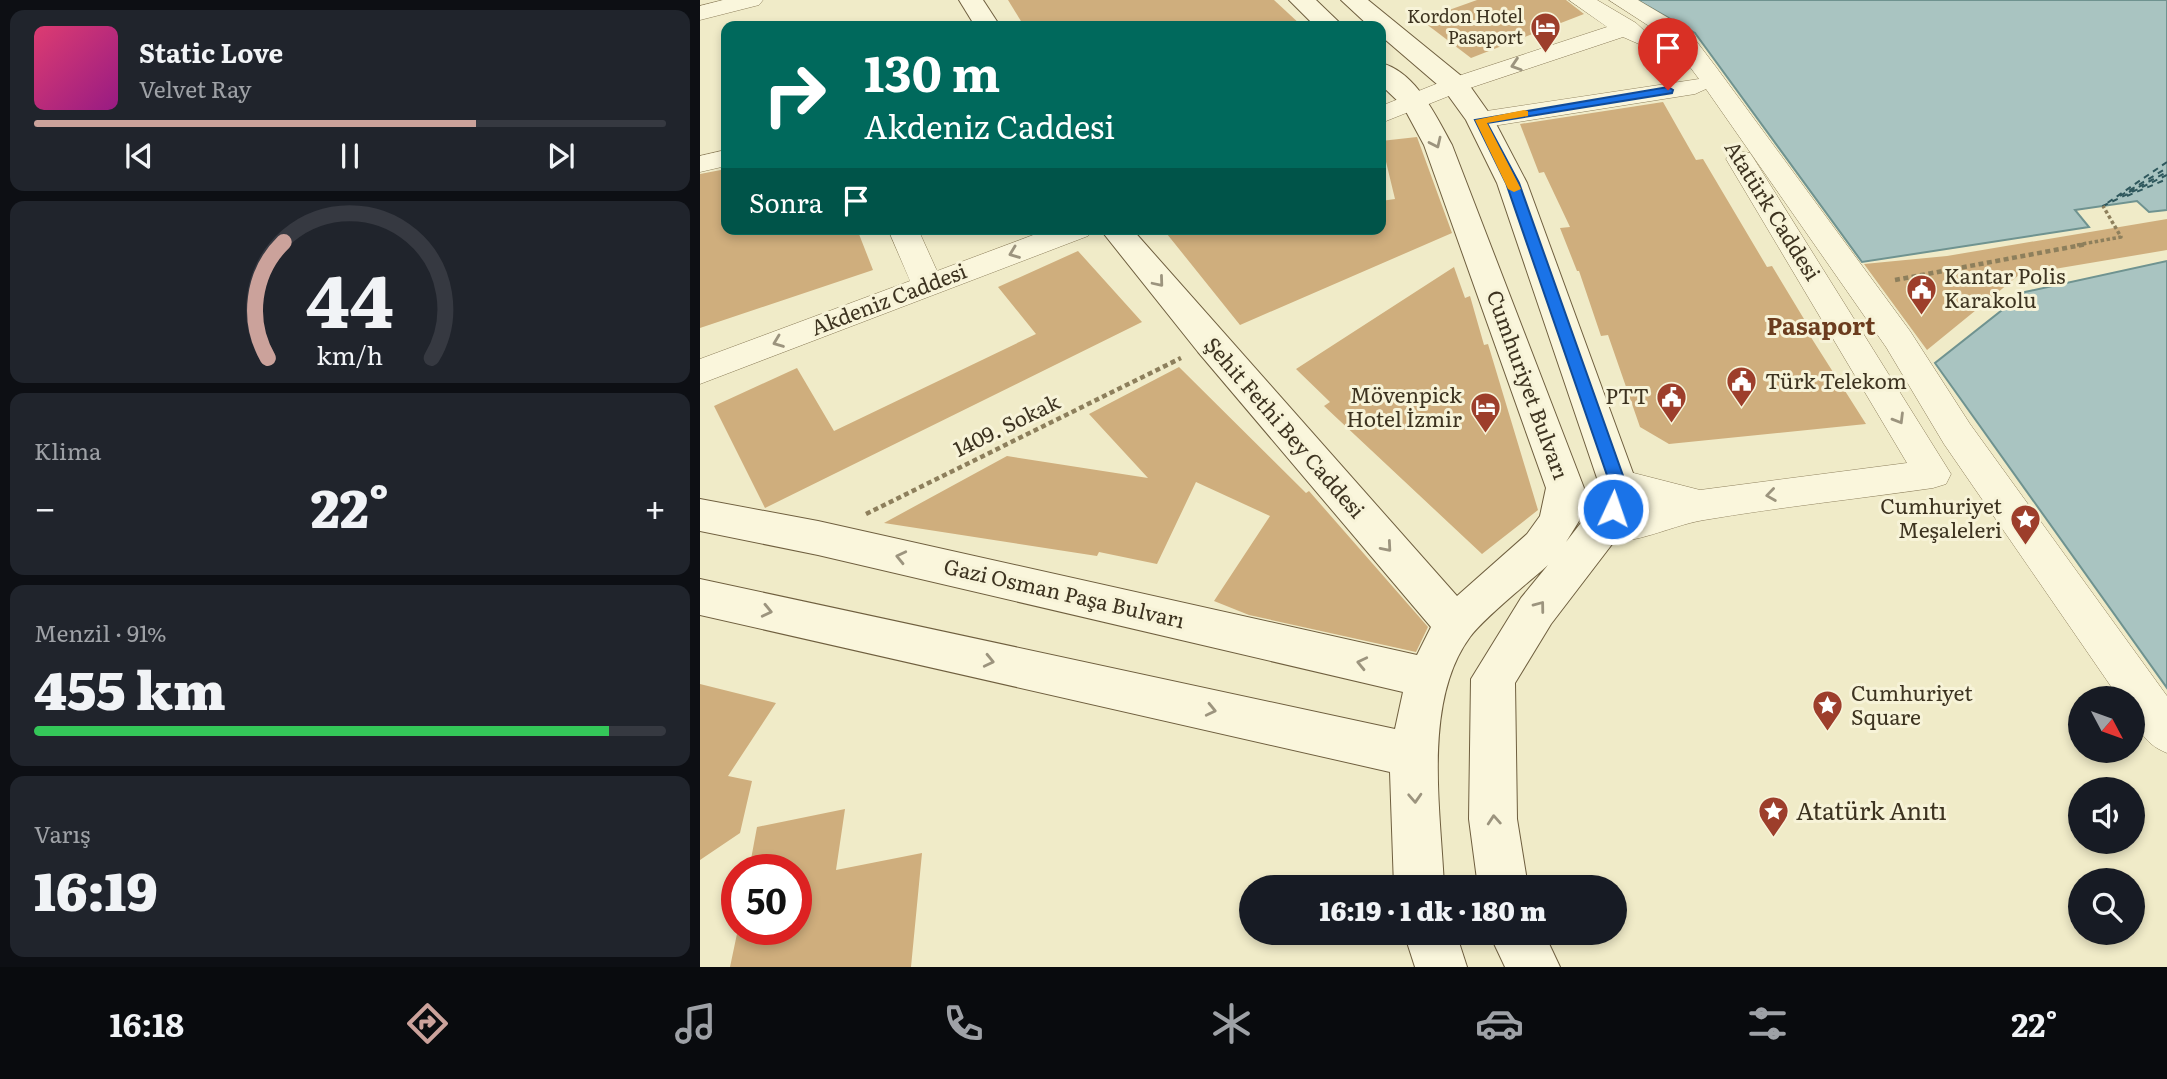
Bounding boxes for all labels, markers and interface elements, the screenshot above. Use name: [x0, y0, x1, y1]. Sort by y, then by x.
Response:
place label: Kordon Hotel Pasaport: [1407, 2, 1524, 50]
hotel icon: Kordon Hotel Pasaport: [1529, 10, 1563, 54]
pin: [1638, 18, 1698, 90]
icon: arrive: [1649, 29, 1687, 67]
text: Static Love: [139, 32, 283, 71]
text: 130 m: [864, 34, 1000, 107]
icon: right: [749, 49, 840, 140]
one-way arrow: [1510, 57, 1522, 71]
text: Velvet Ray: [139, 71, 251, 105]
text: Akdeniz Caddesi: [864, 101, 1115, 149]
street label: Atatürk Caddesi: [1719, 134, 1830, 286]
one-way arrow: [1428, 136, 1442, 148]
icon: previous: [120, 137, 158, 175]
icon: pause: [331, 137, 369, 175]
icon: next: [542, 137, 580, 175]
text: Sonra: [749, 182, 823, 221]
icon: arrive: [837, 182, 875, 220]
text: 44: [306, 243, 394, 351]
one-way arrow: [1008, 245, 1020, 259]
street label: Akdeniz Caddesi: [806, 254, 971, 342]
place label: Kantar Polis Karakolu: [1944, 259, 2066, 314]
public building icon: Kantar Polis Karakolu: [1904, 272, 1938, 316]
one-way arrow: [1150, 274, 1163, 286]
street label: Cumhuriyet Bulvarı: [1481, 285, 1578, 483]
district label: Pasaport: [1767, 307, 1876, 342]
street label: Şehit Fethi Bey Caddesi: [1198, 329, 1373, 524]
one-way arrow: [773, 334, 785, 348]
text: km/h: [317, 336, 383, 373]
place label: Türk Telekom: [1765, 364, 1907, 395]
public building icon: Türk Telekom: [1725, 365, 1759, 409]
place label: Mövenpick Hotel İzmir: [1346, 378, 1462, 433]
place label: PTT: [1605, 379, 1649, 410]
public building icon: PTT: [1655, 380, 1689, 424]
street label: 1409. Sokak: [947, 385, 1065, 463]
hotel icon: Mövenpick Hotel İzmir: [1468, 391, 1502, 435]
one-way arrow: [1891, 411, 1904, 424]
text: Klima: [34, 433, 101, 467]
text: 22°: [311, 467, 389, 544]
position arrow: [1576, 472, 1650, 546]
text: −: [34, 477, 56, 534]
text: +: [644, 477, 666, 534]
one-way arrow: [1765, 488, 1777, 503]
place label: Cumhuriyet Meşaleleri: [1880, 489, 2003, 544]
place icon: Cumhuriyet Meşaleleri: [2008, 502, 2042, 546]
one-way arrow: [1379, 538, 1391, 551]
street label: Gazi Osman Paşa Bulvarı: [941, 549, 1188, 634]
one-way arrow: [895, 550, 907, 565]
one-way arrow: [1532, 602, 1544, 614]
one-way arrow: [761, 603, 773, 618]
text: Menzil · 91%: [34, 615, 167, 649]
text: 455 km: [34, 649, 226, 726]
one-way arrow: [983, 652, 995, 667]
one-way arrow: [1356, 657, 1368, 671]
place label: Cumhuriyet Square: [1851, 676, 1973, 731]
north arrow: [2068, 686, 2146, 763]
map controls: [2068, 686, 2145, 945]
place icon: Cumhuriyet Square: [1811, 689, 1845, 733]
one-way arrow: [1205, 702, 1217, 716]
button: sound: [2068, 777, 2145, 854]
place label: Atatürk Anıtı: [1796, 792, 1946, 827]
one-way arrow: [1407, 793, 1422, 804]
place icon: Atatürk Anıtı: [1756, 795, 1790, 839]
one-way arrow: [1487, 814, 1502, 825]
text: Varış: [34, 816, 91, 850]
text: 16:19: [34, 850, 158, 927]
speed limit sign: 50: [721, 854, 812, 945]
button: search: [2068, 868, 2145, 945]
text: 16:19 · 1 dk · 180 m: [1320, 890, 1546, 929]
text: 16:18: [110, 999, 184, 1047]
icon: directions: [403, 999, 452, 1048]
icon: music: [671, 999, 720, 1048]
icon: phone: [939, 999, 988, 1048]
icon: climate: [1207, 999, 1256, 1048]
icon: car: [1475, 999, 1524, 1048]
icon: filters: [1743, 999, 1792, 1048]
text: 22°: [2011, 999, 2057, 1047]

